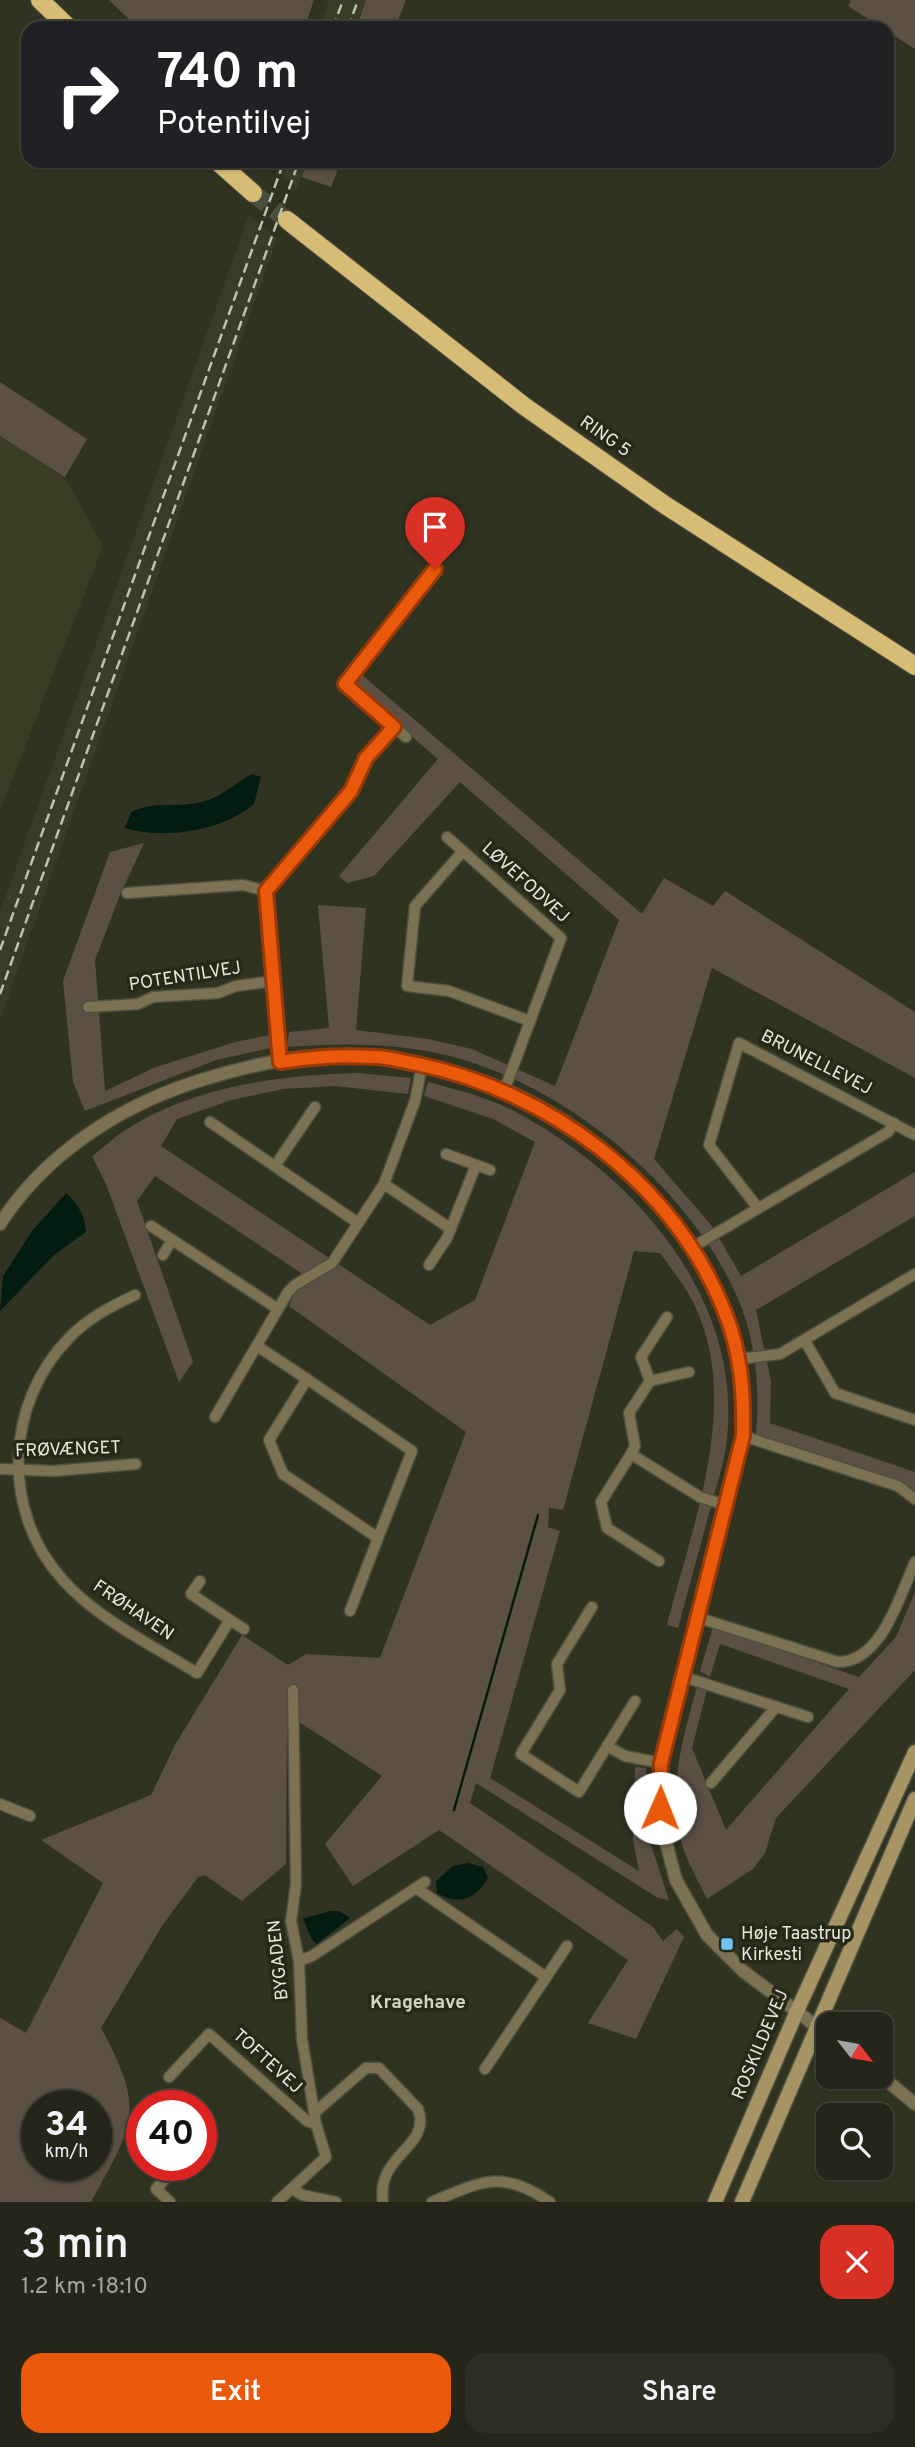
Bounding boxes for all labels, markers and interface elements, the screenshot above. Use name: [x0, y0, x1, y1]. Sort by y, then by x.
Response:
text: 740 m: [157, 44, 298, 106]
icon: right: [42, 49, 133, 140]
text: Potentilvej: [157, 105, 311, 145]
street label: RING 5: [575, 411, 635, 463]
pin: [405, 497, 465, 569]
icon: arrive: [416, 508, 454, 546]
street label: LØVEFODVEJ: [476, 838, 574, 928]
street label: POTENTILVEJ: [127, 957, 243, 997]
street label: BRUNELLEVEJ: [757, 1025, 875, 1101]
street label: FRØVÆNGET: [15, 1437, 121, 1463]
street label: FRØHAVEN: [88, 1576, 178, 1646]
position arrow: [623, 1771, 697, 1845]
street label: BYGADEN: [263, 1919, 295, 2001]
place label: Høje Taastrup Kirkesti: [741, 1923, 851, 1967]
marker: Høje Taastrup Kirkesti: [719, 1936, 735, 1952]
street label: ROSKILDEVEJ: [727, 1986, 795, 2104]
district label: Kragehave: [370, 1991, 466, 2015]
north arrow: [816, 2012, 892, 2090]
map controls: [816, 2012, 893, 2180]
street label: TOFTEVEJ: [227, 2025, 307, 2099]
speed limit sign: 40: [126, 2090, 217, 2181]
button: search: [816, 2103, 893, 2180]
text: 34: [45, 2104, 88, 2148]
text: km/h: [45, 2141, 88, 2164]
text: 3 min: [21, 2220, 129, 2273]
button: close: [820, 2225, 894, 2299]
text: 1.2 km · 18:10: [21, 2273, 148, 2302]
button: Exit: [21, 2353, 451, 2433]
button: Share: [465, 2353, 894, 2433]

